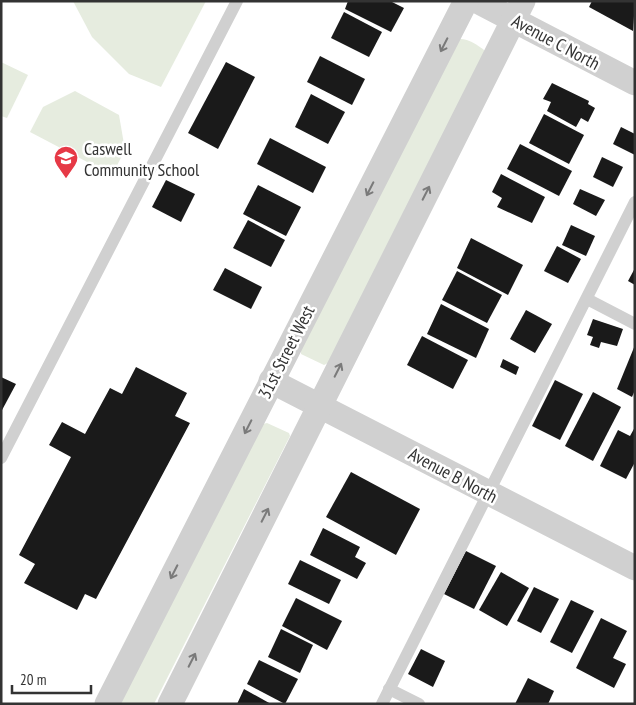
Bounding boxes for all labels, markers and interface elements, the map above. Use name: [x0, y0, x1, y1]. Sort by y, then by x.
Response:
street label: Avenue C North: [508, 9, 604, 75]
one-way arrow: [439, 37, 449, 52]
place label: Caswell Community School: [84, 137, 200, 181]
school or university icon: Caswell Community School: [53, 145, 79, 179]
one-way arrow: [365, 181, 374, 196]
one-way arrow: [422, 186, 432, 201]
street label: 31st Street West: [253, 301, 319, 403]
one-way arrow: [334, 363, 343, 378]
one-way arrow: [243, 419, 252, 434]
street label: Avenue B North: [405, 442, 501, 508]
one-way arrow: [261, 508, 270, 523]
one-way arrow: [169, 564, 178, 579]
one-way arrow: [188, 653, 197, 668]
scale bar: [12, 662, 91, 694]
text: 20 m: [20, 670, 46, 689]

